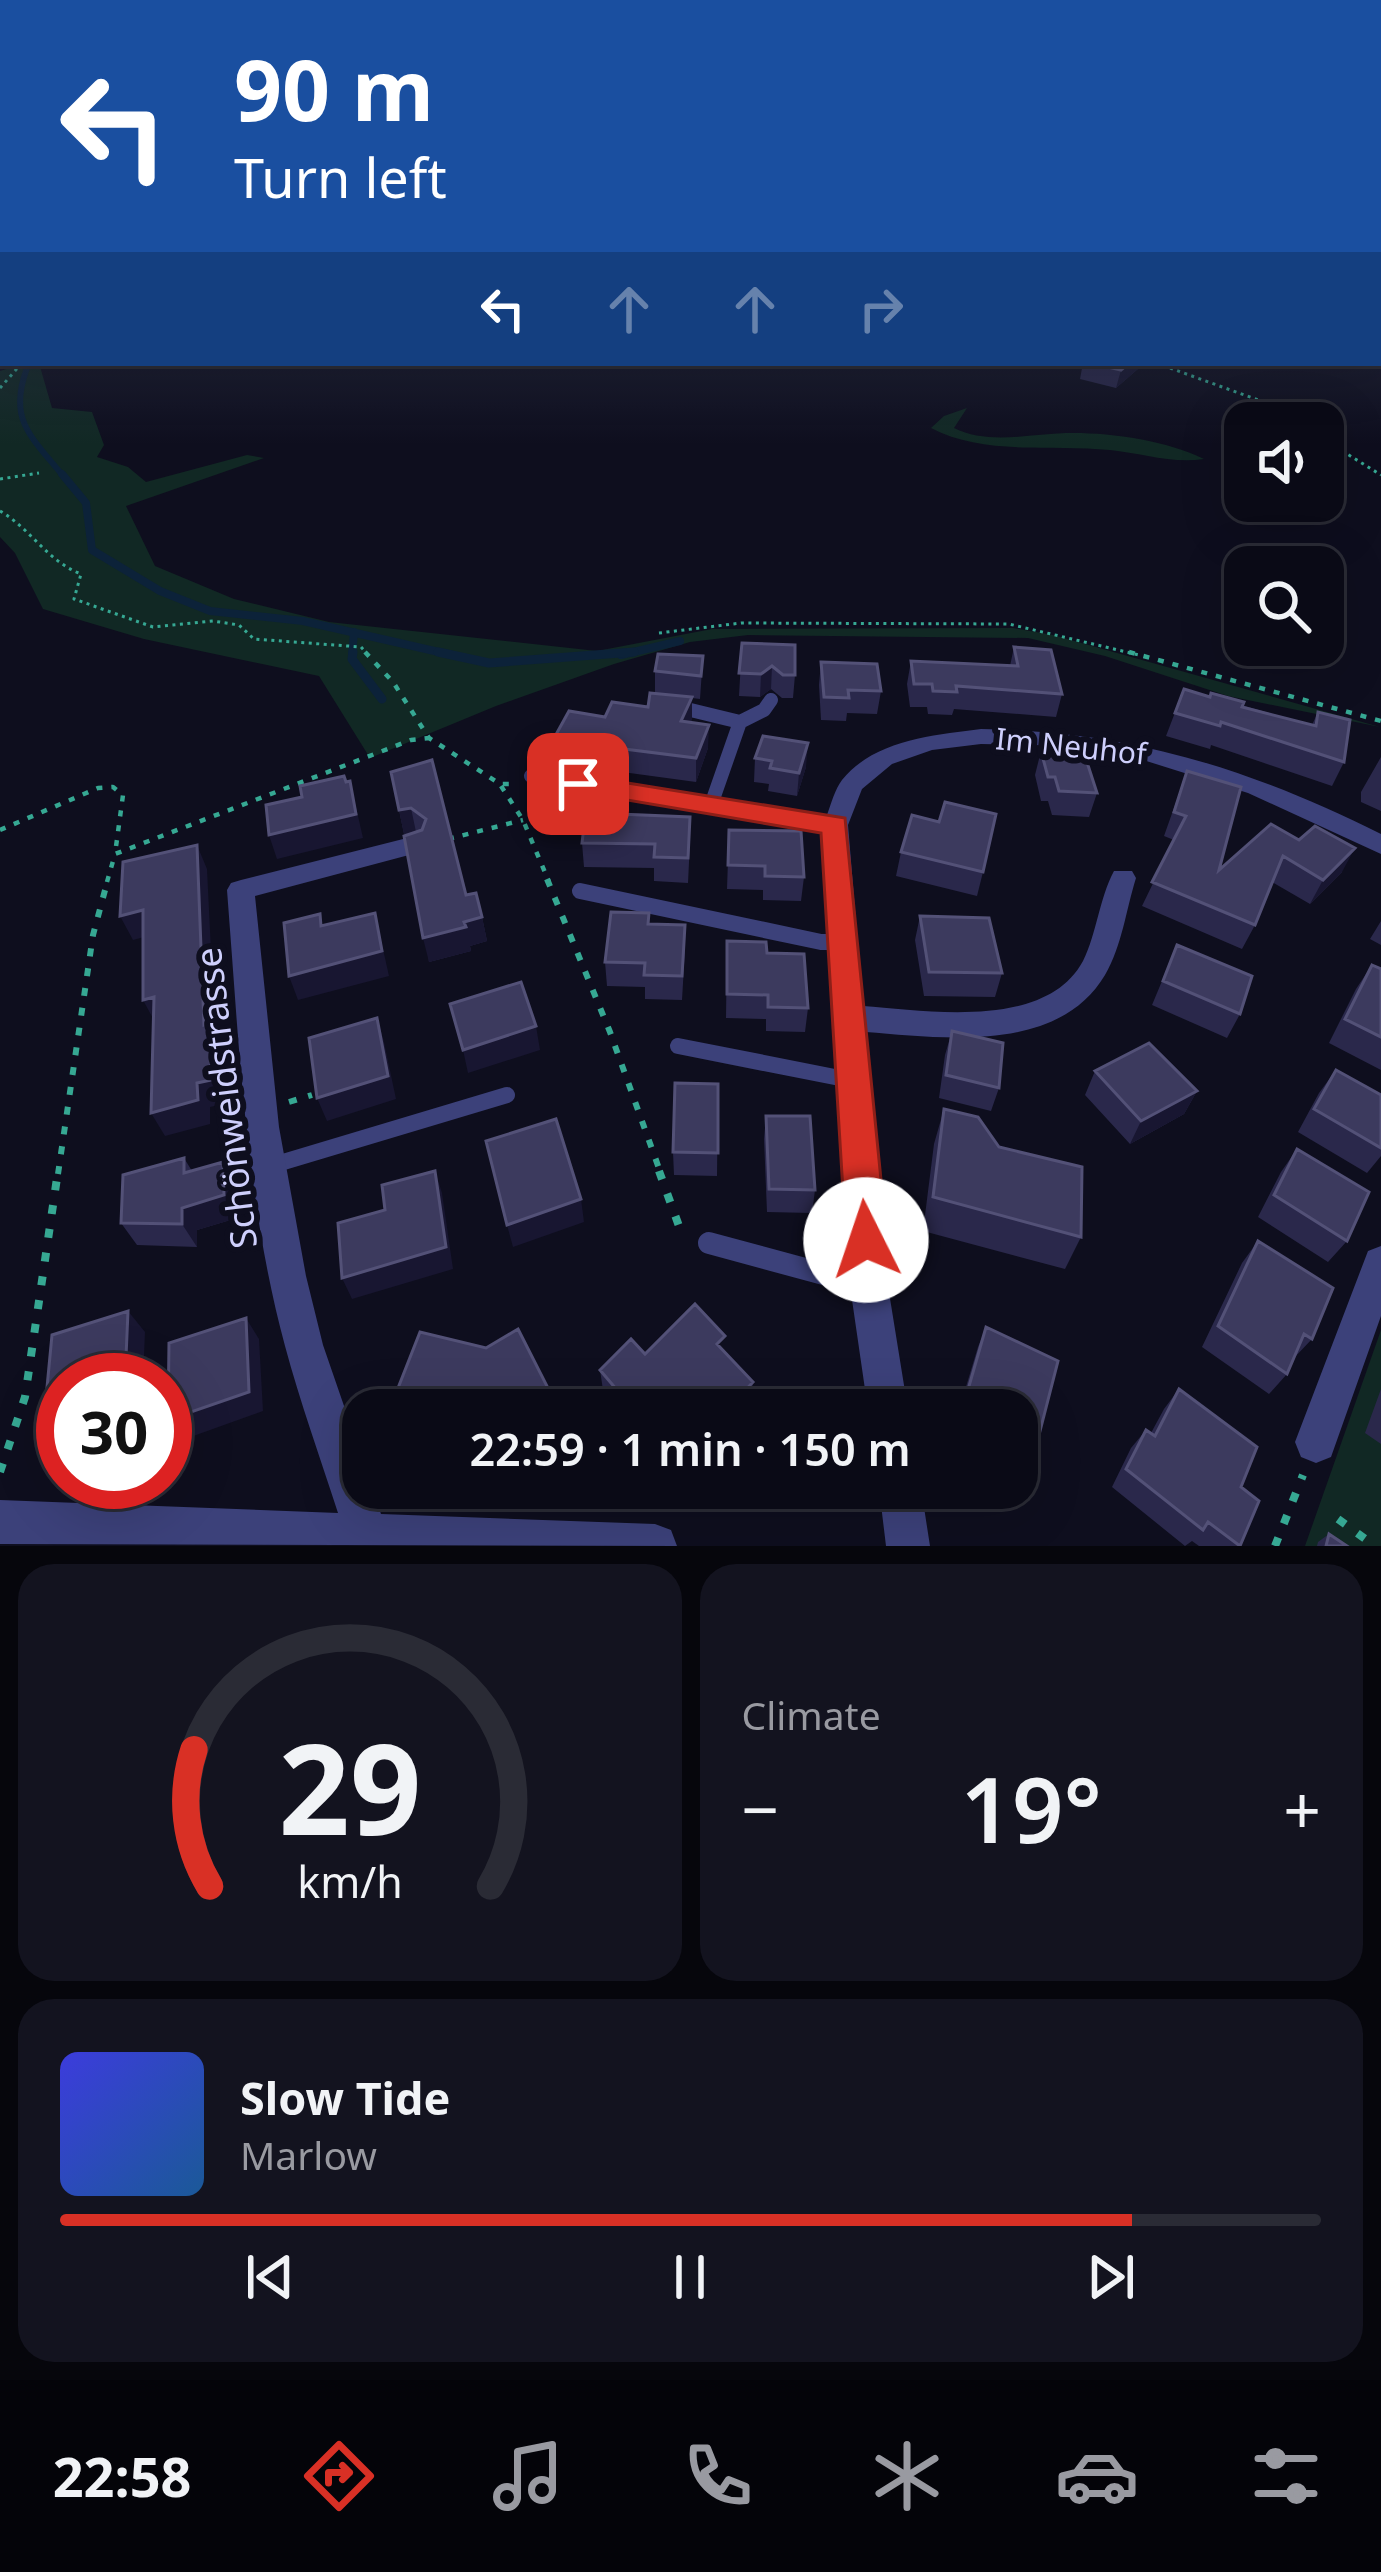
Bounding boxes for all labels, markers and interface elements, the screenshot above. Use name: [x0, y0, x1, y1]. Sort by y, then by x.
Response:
text: 90 m: [234, 31, 434, 146]
icon: left: [36, 48, 192, 204]
text: Turn left: [234, 140, 447, 214]
icon: left: [470, 276, 536, 342]
icon: ahead: [596, 276, 662, 342]
icon: ahead: [722, 276, 788, 342]
icon: right: [848, 276, 914, 342]
map controls: [1224, 402, 1344, 666]
button: sound: [1224, 402, 1344, 522]
button: search: [1224, 546, 1344, 666]
street label: Im Neuhof: [994, 717, 1150, 774]
pin: [527, 733, 629, 835]
icon: arrive: [545, 751, 611, 817]
street label: Schönweidstrasse: [183, 945, 268, 1251]
position arrow: [803, 1177, 929, 1303]
speed limit sign: 30: [36, 1353, 192, 1509]
text: 22:59 · 1 min · 150 m: [469, 1418, 911, 1479]
text: Climate: [742, 1688, 881, 1741]
text: 29: [278, 1702, 421, 1872]
text: 19°: [961, 1747, 1102, 1869]
text: −: [742, 1763, 779, 1853]
text: +: [1283, 1763, 1321, 1853]
text: km/h: [297, 1851, 402, 1910]
text: Slow Tide: [240, 2067, 450, 2128]
text: Marlow: [240, 2128, 377, 2181]
icon: previous: [237, 2244, 303, 2310]
icon: pause: [657, 2244, 723, 2310]
icon: next: [1078, 2244, 1144, 2310]
icon: directions: [297, 2434, 381, 2518]
icon: music: [486, 2434, 570, 2518]
icon: phone: [676, 2434, 760, 2518]
icon: climate: [865, 2434, 949, 2518]
icon: car: [1055, 2434, 1139, 2518]
icon: filters: [1244, 2434, 1328, 2518]
text: 22:58: [53, 2439, 191, 2513]

